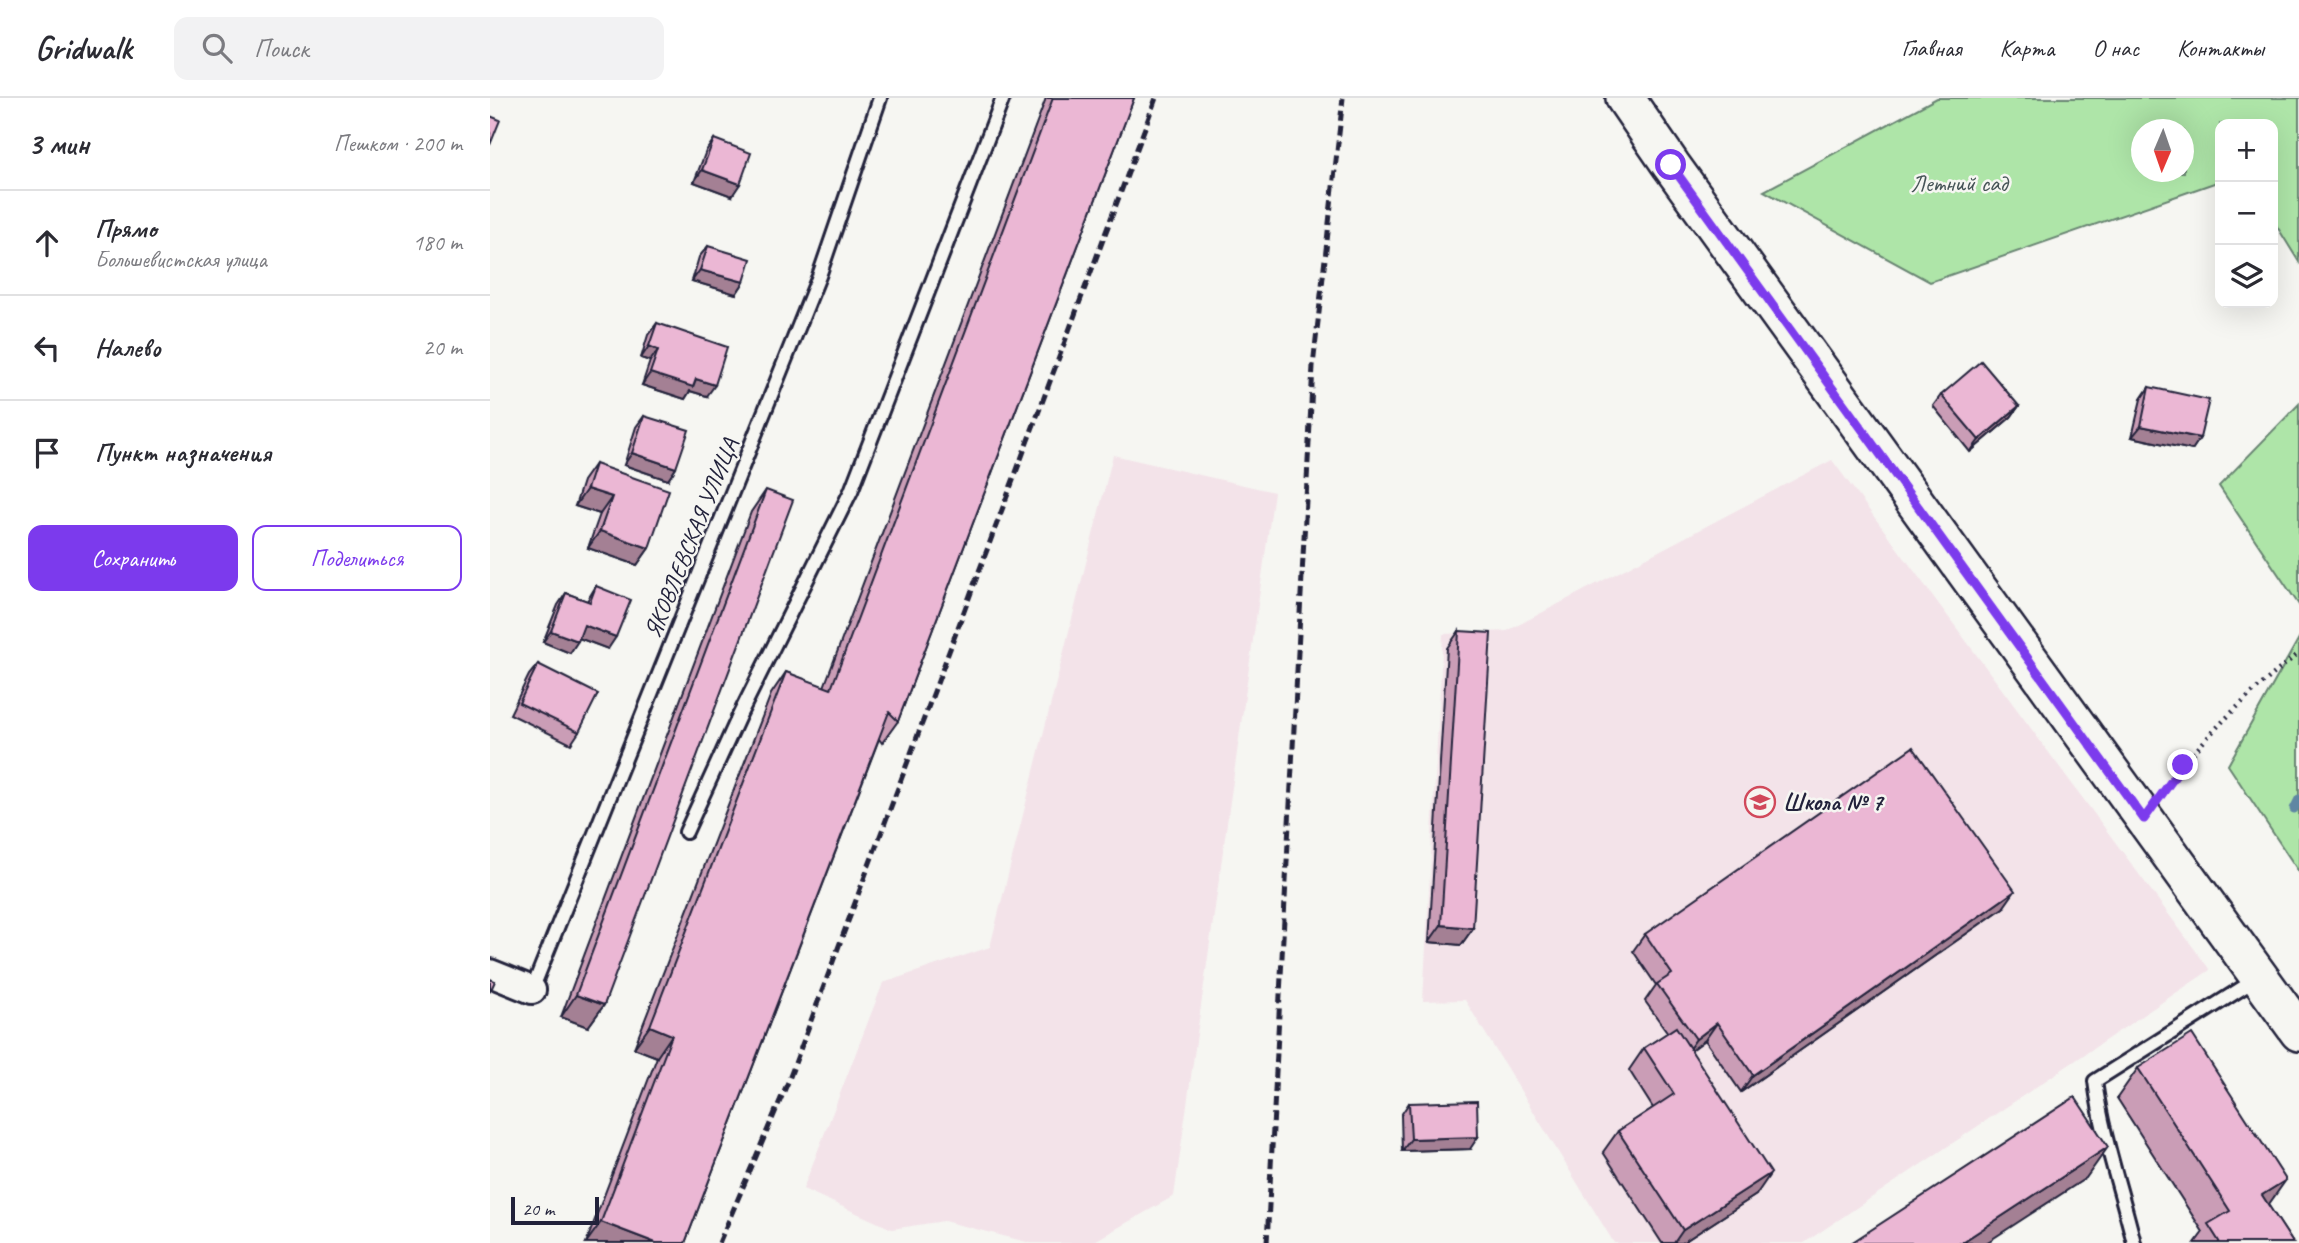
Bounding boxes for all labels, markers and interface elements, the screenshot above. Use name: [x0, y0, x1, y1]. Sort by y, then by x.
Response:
search box: [174, 17, 664, 80]
text: Gridwalk: [35, 27, 132, 69]
icon: search: [198, 29, 236, 67]
text: Поиск: [254, 32, 309, 65]
text: Главная: [1901, 33, 1962, 63]
text: Карта: [2000, 33, 2054, 63]
text: О нас: [2092, 33, 2139, 63]
text: Контакты: [2177, 33, 2264, 63]
north arrow: [2131, 119, 2194, 182]
map controls: [2215, 119, 2278, 308]
button: +: [2215, 119, 2278, 182]
text: 3 мин: [28, 125, 89, 163]
text: Пешком · 200 m: [334, 129, 462, 158]
route start: [1655, 149, 1686, 180]
park label: Летний сад: [1911, 168, 2010, 198]
button: −: [2215, 182, 2278, 245]
text: Прямо: [95, 212, 157, 245]
icon: ahead: [28, 224, 66, 262]
text: 180 m: [413, 228, 462, 257]
text: Большевистская улица: [95, 245, 267, 274]
button: layers: [2215, 245, 2278, 308]
icon: left: [28, 329, 66, 367]
text: Налево: [95, 331, 161, 364]
text: 20 m: [423, 333, 462, 362]
street label: ЯКОВЛЕВСКАЯ УЛИЦА: [637, 433, 745, 642]
icon: arrive: [28, 434, 66, 472]
text: Пункт назначения: [95, 436, 271, 469]
button: Сохранить: [28, 525, 238, 591]
button: Поделиться: [252, 525, 462, 591]
route end: [2167, 749, 2198, 780]
school or university icon: Школа № 7: [1743, 785, 1777, 819]
place label: Школа № 7: [1783, 787, 1885, 817]
scale bar: [511, 1194, 598, 1226]
text: 20 m: [522, 1197, 554, 1221]

